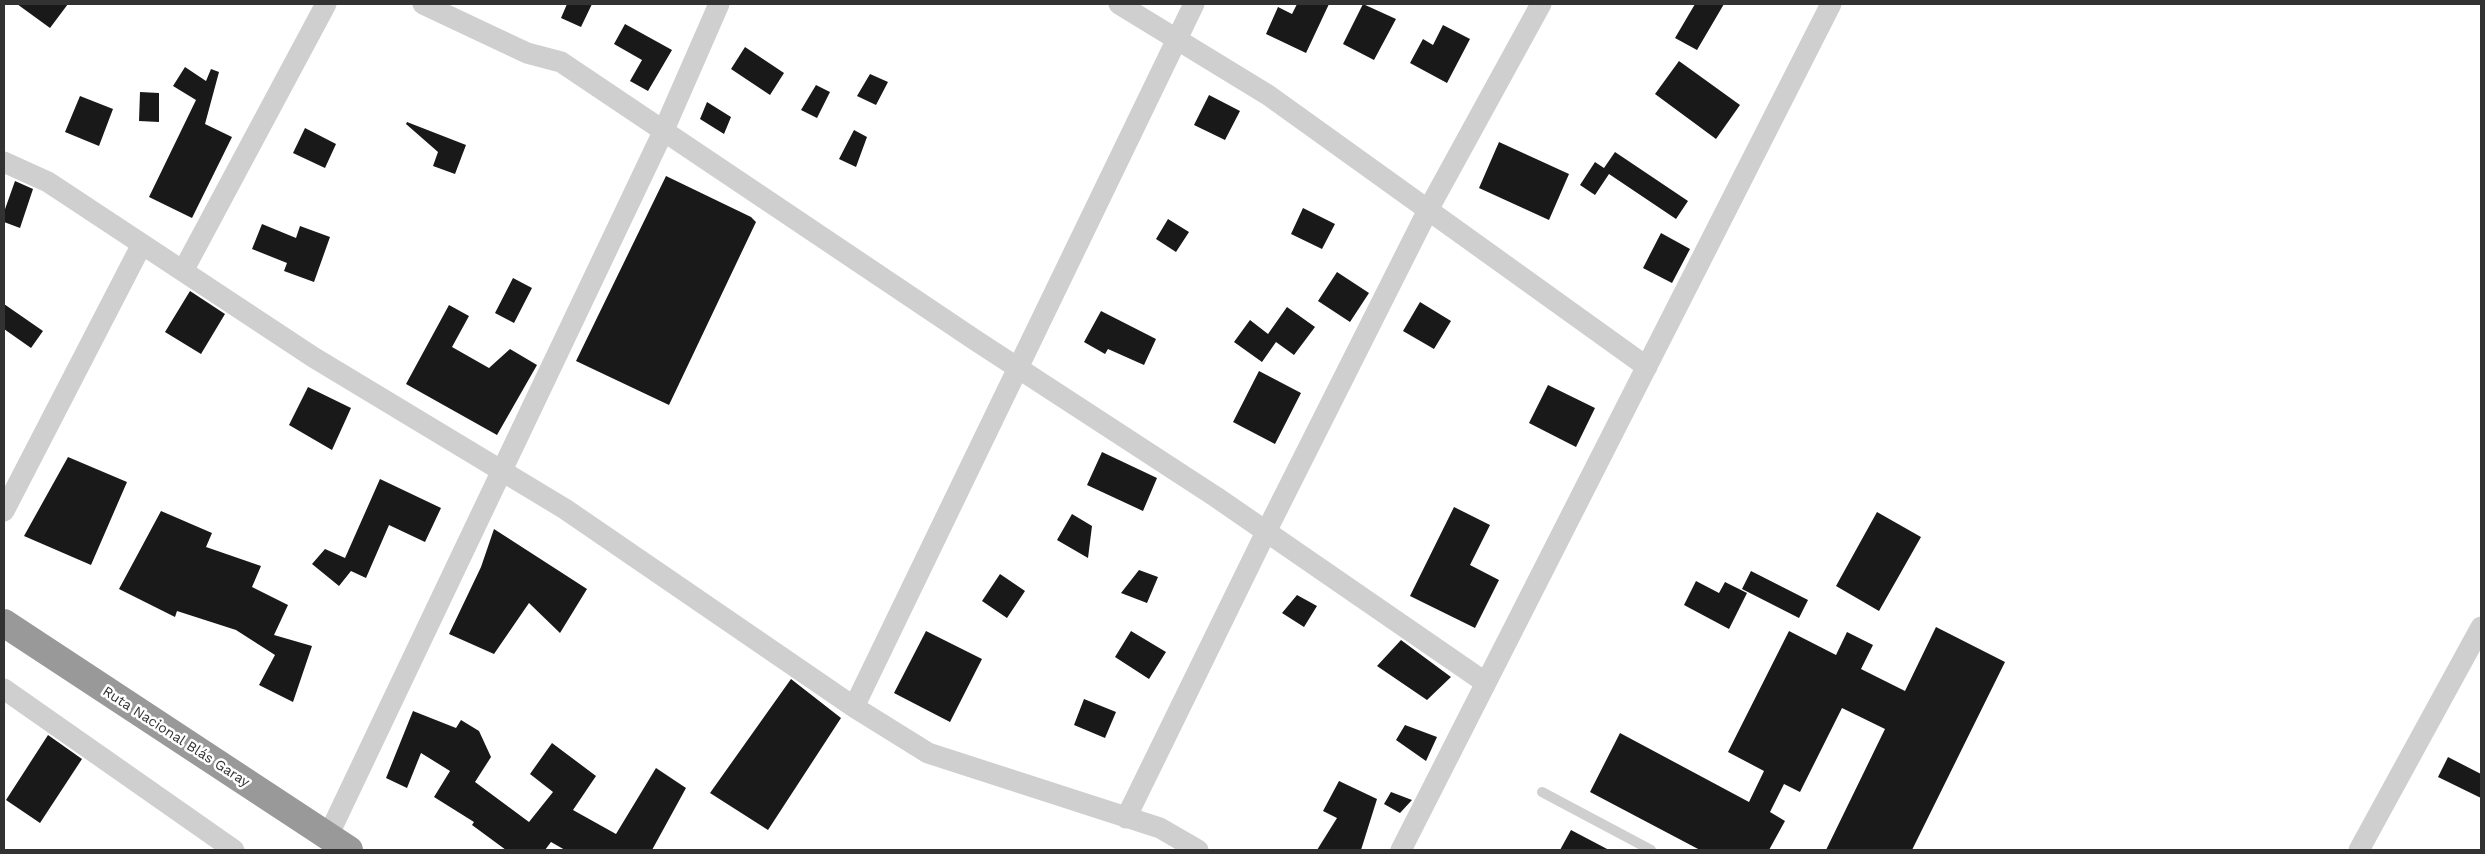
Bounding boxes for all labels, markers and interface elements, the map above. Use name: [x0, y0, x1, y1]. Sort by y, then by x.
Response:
street label: Ruta Nacional Blás Garay: [99, 683, 253, 791]

